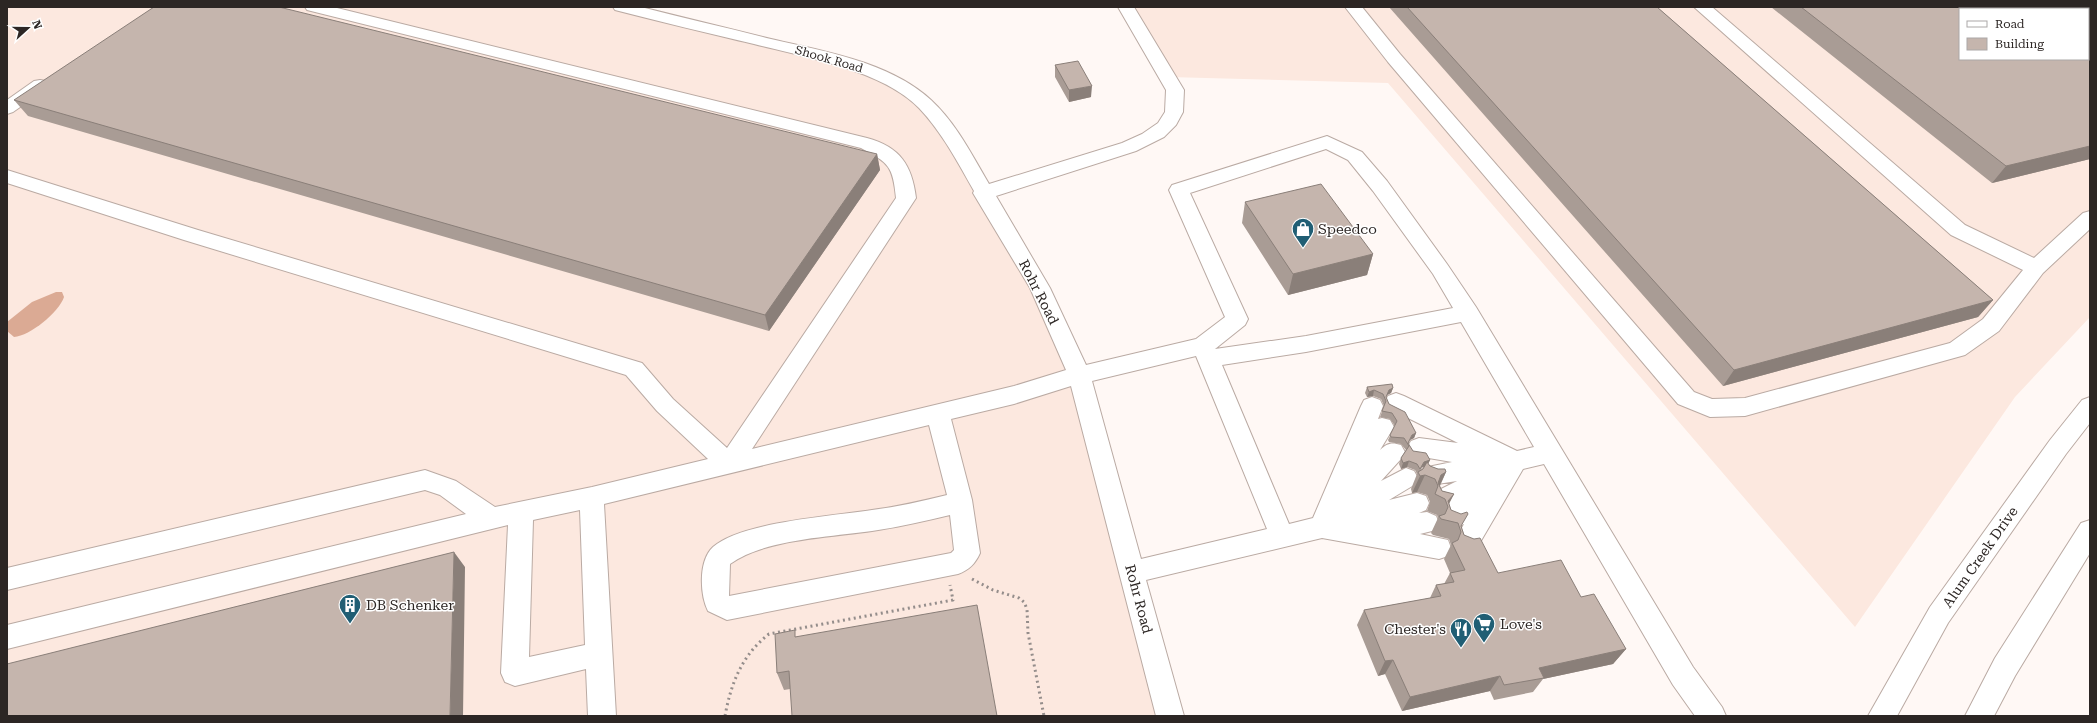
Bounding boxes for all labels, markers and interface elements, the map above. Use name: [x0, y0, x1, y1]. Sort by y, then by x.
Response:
north arrow: [8, 8, 48, 48]
legend: [1959, 8, 2089, 60]
text: Road: [1995, 17, 2025, 31]
text: N: [29, 18, 45, 31]
text: Building: [1995, 37, 2044, 51]
street label: Shook Road: [793, 43, 865, 75]
shop icon: Speedco: [1290, 216, 1316, 249]
place label: Speedco: [1318, 221, 1377, 237]
street label: Rohr Road: [1016, 257, 1062, 327]
street label: Alum Creek Drive: [1939, 503, 2021, 610]
street label: Rohr Road: [1122, 563, 1156, 635]
building icon: DB Schenker: [337, 592, 363, 625]
place label: DB Schenker: [366, 597, 454, 613]
supermarket icon: Love's: [1471, 611, 1497, 644]
restaurant icon: Chester's: [1448, 616, 1474, 649]
place label: Love's: [1500, 616, 1542, 632]
place label: Chester's: [1384, 621, 1446, 637]

